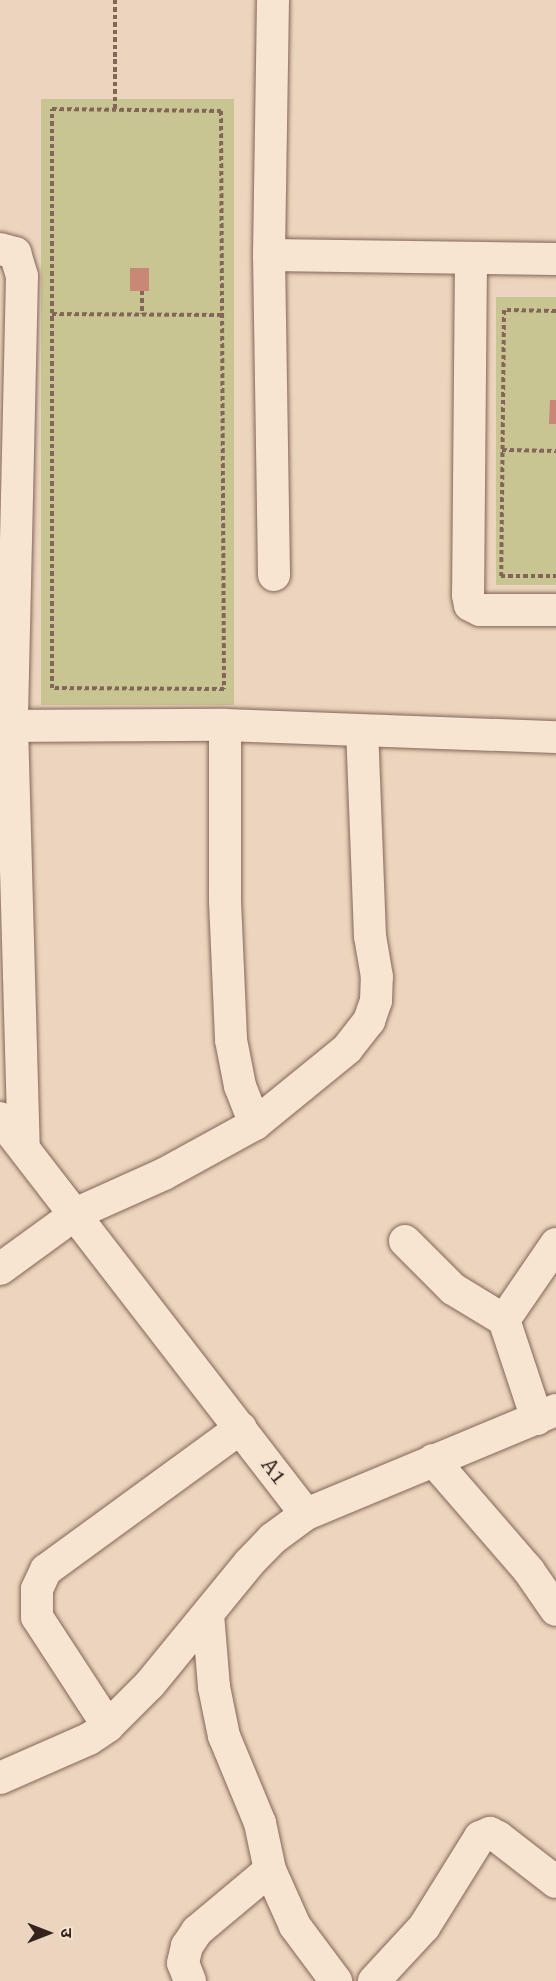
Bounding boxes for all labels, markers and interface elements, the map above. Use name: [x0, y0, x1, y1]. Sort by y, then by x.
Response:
street label: A1: [256, 1453, 292, 1489]
north arrow: [18, 1903, 78, 1963]
text: उ: [57, 1928, 76, 1938]

